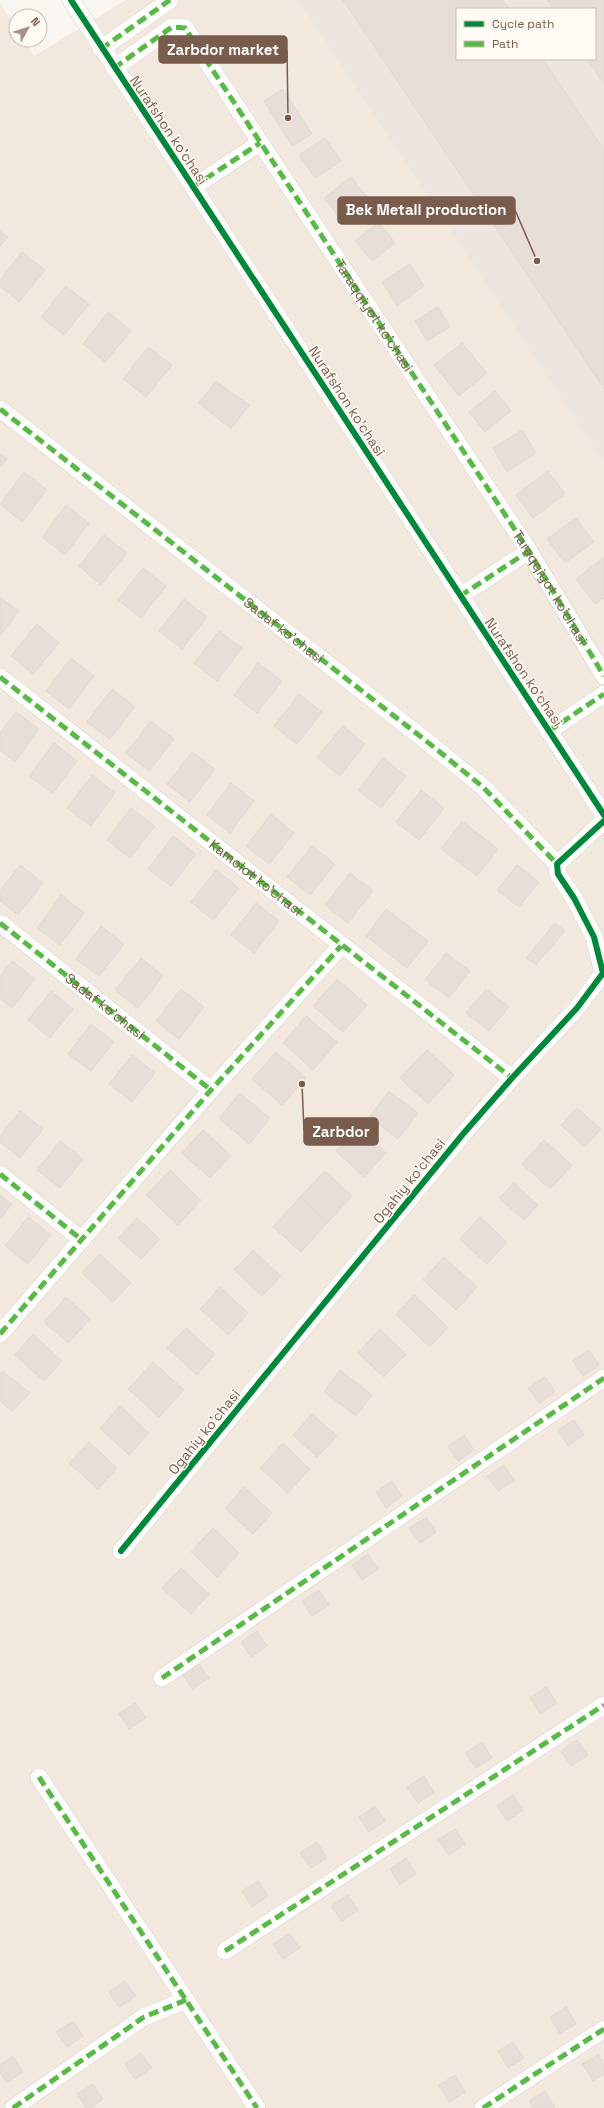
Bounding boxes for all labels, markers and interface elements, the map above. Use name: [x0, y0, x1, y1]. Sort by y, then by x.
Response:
north arrow: [8, 8, 48, 48]
legend: [456, 8, 596, 60]
text: N: [28, 14, 44, 29]
text: Cycle path: [492, 16, 554, 32]
callout: Zarbdor market: [159, 36, 287, 63]
text: Path: [492, 36, 518, 52]
text: Zarbdor market: [167, 40, 279, 59]
street label: Nurafshon ko'chasi: [126, 72, 212, 188]
callout: Bek Metall production: [338, 197, 515, 224]
text: Bek Metall production: [346, 200, 506, 219]
street label: Taraqqiyot ko'chasi: [331, 256, 417, 375]
street label: Nurafshon ko'chasi: [305, 343, 389, 459]
street label: Taraqqiyot ko'chasi: [509, 526, 592, 648]
street label: Sadaf ko'chasi: [240, 593, 328, 667]
street label: Nurafshon ko'chasi: [481, 614, 567, 730]
street label: Kamolot ko'chasi: [206, 835, 306, 919]
street label: Sadaf ko'chasi: [61, 969, 149, 1043]
callout: Zarbdor: [304, 1118, 378, 1145]
text: Zarbdor: [312, 1122, 370, 1141]
street label: Ogahiy ko'chasi: [369, 1135, 449, 1227]
street label: Ogahiy ko'chasi: [164, 1386, 244, 1478]

